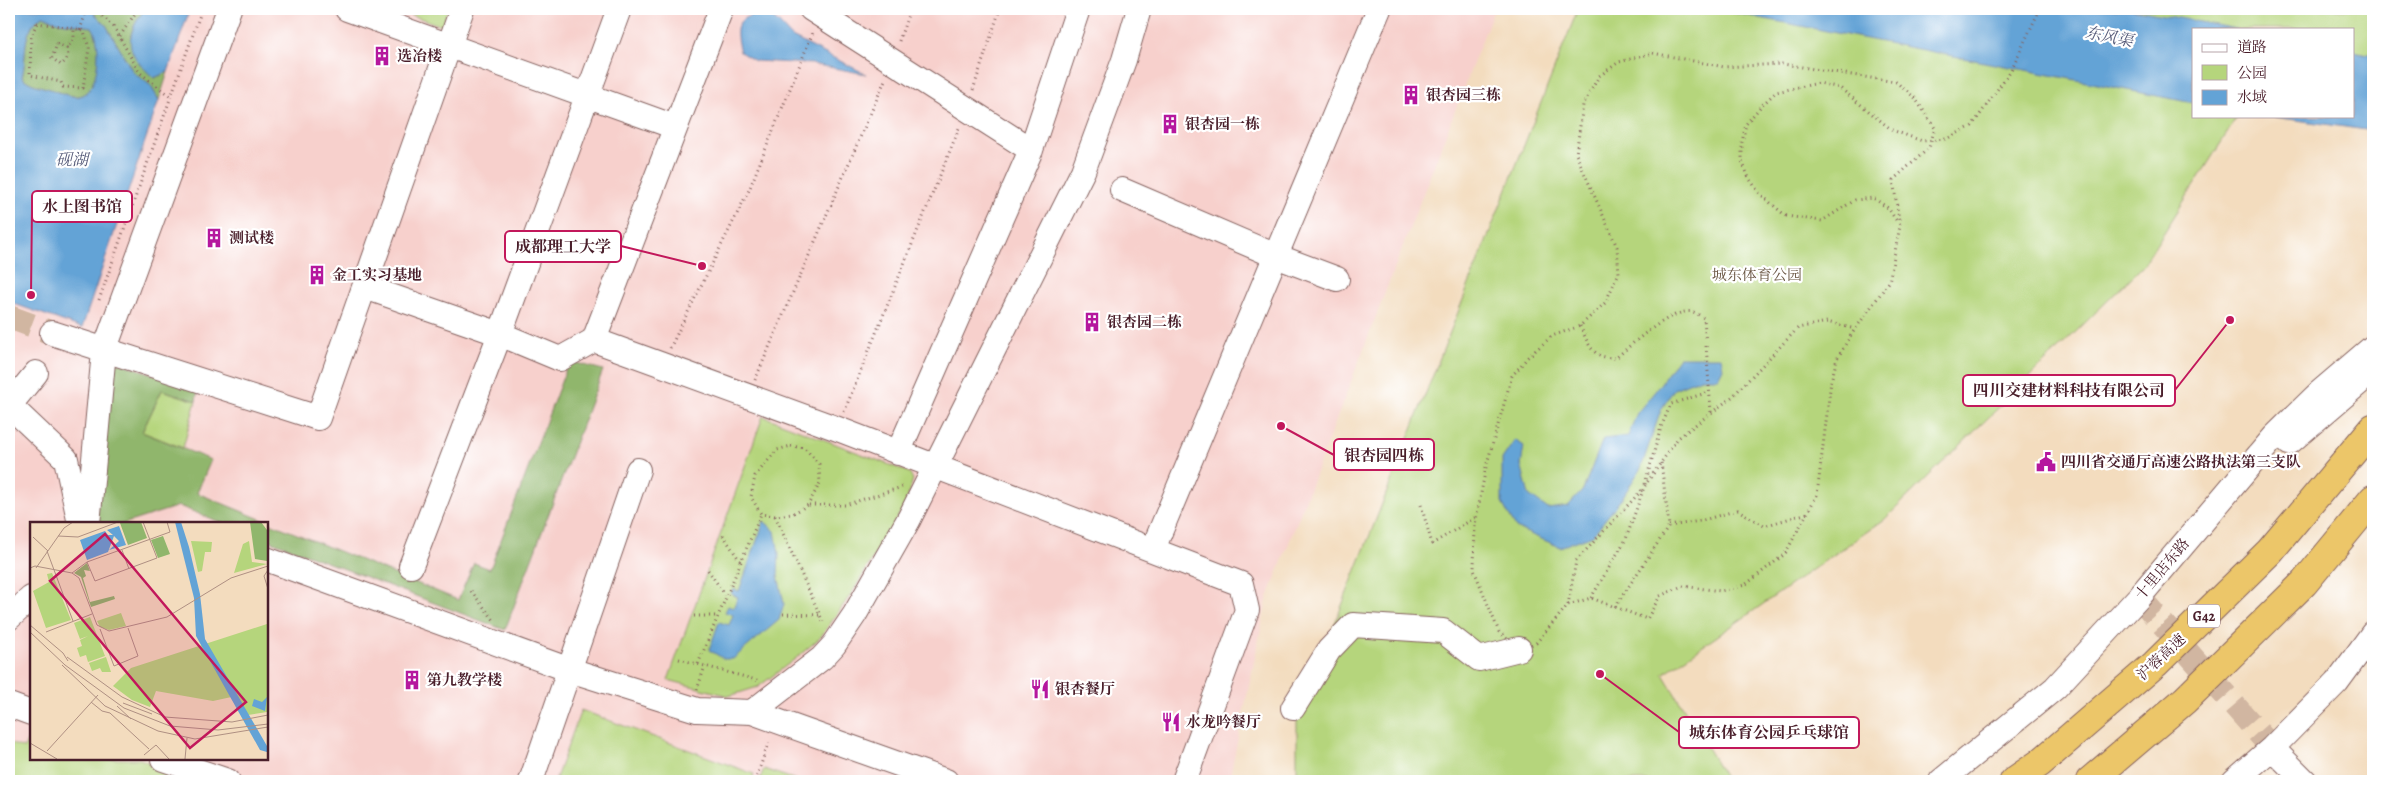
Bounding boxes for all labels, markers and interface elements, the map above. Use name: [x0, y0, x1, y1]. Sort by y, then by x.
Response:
water label: 东风渠: [2083, 22, 2137, 53]
legend: [2192, 28, 2354, 118]
text: 道路: [2237, 37, 2267, 57]
building icon: 选冶楼: [371, 45, 393, 67]
place label: 选冶楼: [397, 46, 442, 66]
text: 公园: [2237, 63, 2267, 83]
building icon: 银杏园三栋: [1400, 84, 1422, 106]
place label: 银杏园三栋: [1426, 85, 1501, 105]
text: 水域: [2237, 87, 2267, 107]
building icon: 银杏园一栋: [1159, 113, 1181, 135]
place label: 银杏园一栋: [1185, 114, 1260, 134]
water label: 砚湖: [56, 149, 91, 171]
callout: 水上图书馆: [32, 191, 132, 222]
text: 水上图书馆: [42, 196, 122, 218]
building icon: 测试楼: [203, 227, 225, 249]
place label: 测试楼: [229, 228, 274, 248]
callout: 成都理工大学: [505, 231, 621, 262]
text: 成都理工大学: [515, 236, 611, 258]
building icon: 金工实习基地: [306, 264, 328, 286]
place label: 金工实习基地: [332, 265, 422, 285]
park label: 城东体育公园: [1712, 265, 1802, 285]
building icon: 银杏园二栋: [1081, 311, 1103, 333]
place label: 银杏园二栋: [1107, 312, 1182, 332]
callout: 四川交建材料科技有限公司: [1963, 375, 2175, 406]
text: 四川交建材料科技有限公司: [1973, 380, 2165, 402]
callout: 银杏园四栋: [1334, 439, 1434, 470]
text: 银杏园四栋: [1344, 445, 1424, 467]
public building icon: 四川省交通厅高速公路执法第三支队: [2035, 451, 2057, 473]
place label: 四川省交通厅高速公路执法第三支队: [2061, 452, 2301, 472]
inset map: [30, 522, 268, 760]
street label: 十里店东路: [2130, 534, 2194, 604]
road number: G42: [2188, 604, 2220, 628]
street label: 沪蓉高速: [2132, 629, 2190, 685]
building icon: 第九教学楼: [401, 669, 423, 691]
place label: 第九教学楼: [427, 670, 502, 690]
restaurant icon: 银杏餐厅: [1029, 678, 1051, 700]
place label: 银杏餐厅: [1055, 679, 1115, 699]
restaurant icon: 水龙吟餐厅: [1160, 711, 1182, 733]
place label: 水龙吟餐厅: [1186, 712, 1261, 732]
callout: 城东体育公园乒乓球馆: [1679, 717, 1859, 748]
text: 城东体育公园乒乓球馆: [1689, 722, 1849, 744]

